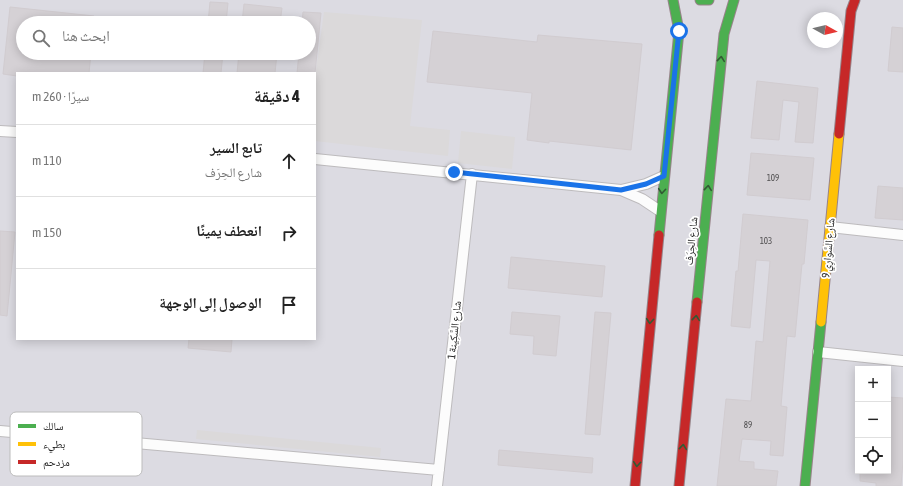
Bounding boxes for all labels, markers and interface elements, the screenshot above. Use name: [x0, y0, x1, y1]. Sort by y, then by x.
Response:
north arrow: [807, 12, 843, 48]
search box: [16, 16, 316, 60]
route start: [670, 22, 688, 40]
icon: search: [30, 27, 52, 49]
text: ابحث هنا: [62, 27, 110, 44]
one-way arrow: [717, 56, 726, 62]
text: 4 دقيقة: [254, 86, 300, 106]
text: سيرًا · 260 m: [32, 89, 89, 104]
text: تابع السير: [210, 139, 262, 156]
icon: ahead: [278, 150, 300, 172]
text: 110 m: [32, 153, 62, 168]
route end: [445, 163, 463, 181]
text: شارع الحِرَف: [205, 165, 262, 180]
house number: 109: [767, 173, 779, 183]
one-way arrow: [704, 185, 713, 192]
one-way arrow: [658, 188, 667, 194]
street label: شارع الحِرَف: [682, 216, 700, 266]
street label: شارع السَّوارِي 9: [819, 218, 839, 279]
text: انعطف يمينًا: [196, 222, 262, 239]
icon: right: [278, 222, 300, 244]
text: 150 m: [32, 225, 62, 240]
house number: 103: [760, 236, 772, 246]
text: الوصول إلى الوجهة: [159, 294, 262, 311]
icon: arrive: [278, 294, 300, 316]
street label: شارع السَّكِينة 1: [445, 300, 464, 360]
one-way arrow: [691, 315, 700, 321]
one-way arrow: [646, 318, 655, 324]
map controls: [855, 366, 891, 474]
button: +: [855, 366, 891, 402]
button: −: [855, 402, 891, 438]
legend: [10, 412, 142, 476]
text: سالك: [43, 420, 63, 432]
house number: 89: [744, 420, 752, 430]
text: بطيء: [43, 438, 65, 453]
button: locate: [855, 438, 891, 474]
one-way arrow: [678, 444, 687, 450]
text: مزدحم: [43, 456, 70, 470]
one-way arrow: [632, 461, 641, 467]

